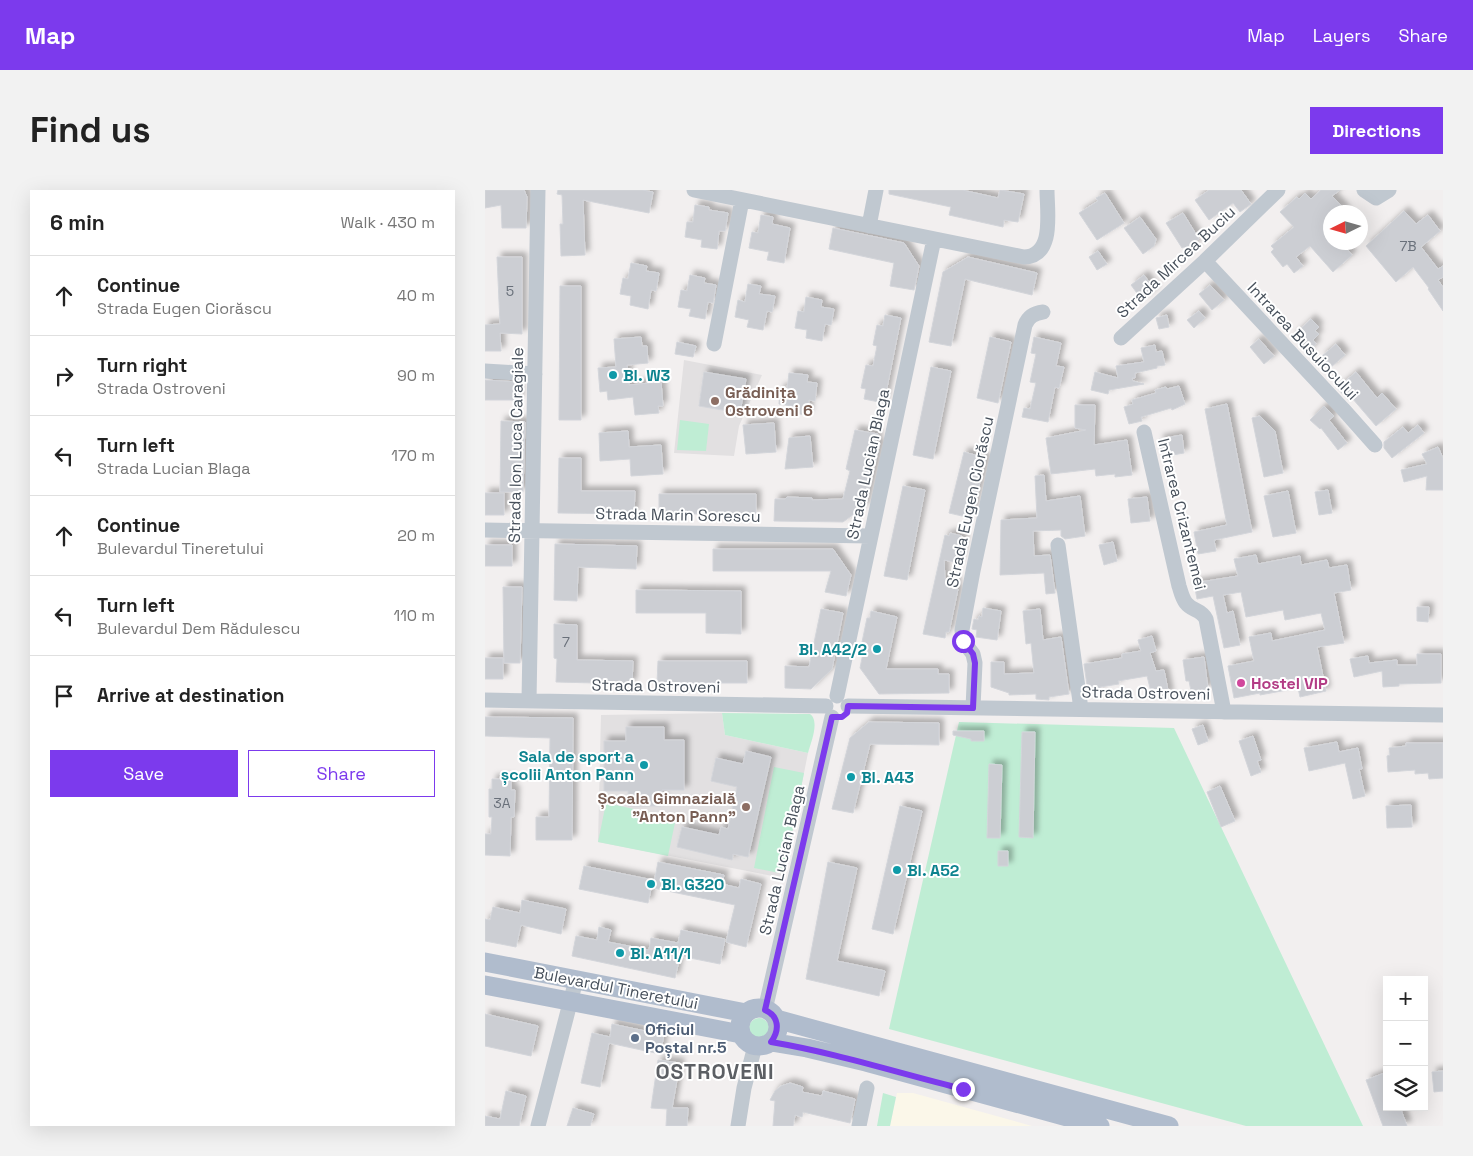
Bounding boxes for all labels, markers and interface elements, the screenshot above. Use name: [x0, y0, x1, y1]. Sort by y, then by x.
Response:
text: Map: [25, 20, 75, 51]
text: Map: [1247, 24, 1285, 47]
text: Layers: [1313, 24, 1370, 47]
text: Share: [1398, 24, 1448, 47]
button: Directions: [1310, 107, 1443, 154]
text: Find us: [30, 108, 151, 152]
street label: Strada Mircea Buciu: [1112, 201, 1240, 323]
north arrow: [1323, 205, 1368, 250]
text: 6 min: [50, 209, 105, 236]
text: Walk · 430 m: [340, 212, 435, 233]
house number: 7B: [1399, 237, 1417, 255]
text: Continue: [97, 273, 180, 298]
street label: Intrarea Busuiocului: [1243, 278, 1363, 404]
icon: ahead: [50, 282, 78, 310]
house number: 5: [506, 282, 514, 300]
text: 40 m: [397, 285, 435, 306]
text: Strada Eugen Ciorăscu: [97, 298, 272, 319]
street label: Strada Ion Luca Caragiale: [504, 347, 528, 543]
text: Turn right: [97, 353, 187, 378]
icon: right: [50, 362, 78, 390]
text: 90 m: [397, 365, 435, 386]
place label: Bl. W3: [623, 365, 671, 386]
marker: Bl. W3: [607, 369, 619, 381]
text: Strada Ostroveni: [97, 378, 226, 399]
place label: Grădinița Ostroveni 6: [725, 382, 813, 421]
street label: Strada Lucian Blaga: [842, 387, 894, 541]
marker: Grădinița Ostroveni 6: [709, 395, 721, 407]
street label: Strada Eugen Ciorăscu: [942, 414, 998, 590]
text: Turn left: [97, 433, 175, 458]
street label: Intrarea Crizantemei: [1153, 436, 1211, 592]
icon: left: [50, 442, 78, 470]
text: 170 m: [391, 445, 435, 466]
text: Strada Lucian Blaga: [97, 458, 251, 479]
street label: Strada Marin Sorescu: [595, 503, 761, 527]
text: Continue: [97, 513, 180, 538]
icon: ahead: [50, 522, 78, 550]
text: 20 m: [397, 525, 435, 546]
text: Bulevardul Tineretului: [97, 538, 264, 559]
text: Turn left: [97, 593, 175, 618]
icon: left: [50, 602, 78, 630]
text: 110 m: [393, 605, 435, 626]
text: Bulevardul Dem Rădulescu: [97, 618, 300, 639]
route start: [952, 630, 975, 653]
house number: 7: [562, 633, 570, 651]
place label: Bl. A42/2: [798, 639, 867, 660]
marker: Bl. A42/2: [871, 643, 883, 655]
place label: Hostel VIP: [1251, 673, 1328, 694]
street label: Strada Ostroveni: [591, 674, 721, 698]
marker: Hostel VIP: [1235, 677, 1247, 689]
street label: Strada Ostroveni: [1081, 681, 1211, 705]
icon: arrive: [50, 682, 78, 710]
text: Arrive at destination: [97, 683, 285, 708]
place label: Sala de sport a școlii Anton Pann: [501, 746, 634, 785]
button: Save: [50, 750, 238, 797]
button: Share: [248, 750, 435, 797]
marker: Sala de sport a școlii Anton Pann: [638, 759, 650, 771]
place label: Bl. A43: [861, 767, 914, 788]
marker: Bl. A43: [845, 771, 857, 783]
street label: Strada Lucian Blaga: [754, 783, 810, 937]
place label: Școala Gimnazială "Anton Pann": [597, 788, 736, 827]
house number: 3A: [493, 794, 511, 812]
marker: Școala Gimnazială "Anton Pann": [740, 801, 752, 813]
place label: Bl. A52: [907, 860, 959, 881]
marker: Bl. A52: [891, 864, 903, 876]
place label: Bl. G320: [661, 874, 724, 895]
marker: Bl. G320: [645, 878, 657, 890]
place label: Bl. A11/1: [630, 943, 691, 964]
marker: Bl. A11/1: [614, 947, 626, 959]
street label: Bulevardul Tineretului: [532, 962, 700, 1014]
map controls: [1383, 976, 1428, 1111]
button: +: [1383, 976, 1428, 1021]
place label: Oficiul Poștal nr.5: [645, 1019, 727, 1058]
button: −: [1383, 1021, 1428, 1066]
marker: Oficiul Poștal nr.5: [629, 1032, 641, 1044]
district label: OSTROVENI: [655, 1058, 775, 1085]
button: layers: [1383, 1066, 1428, 1111]
route end: [952, 1078, 975, 1101]

